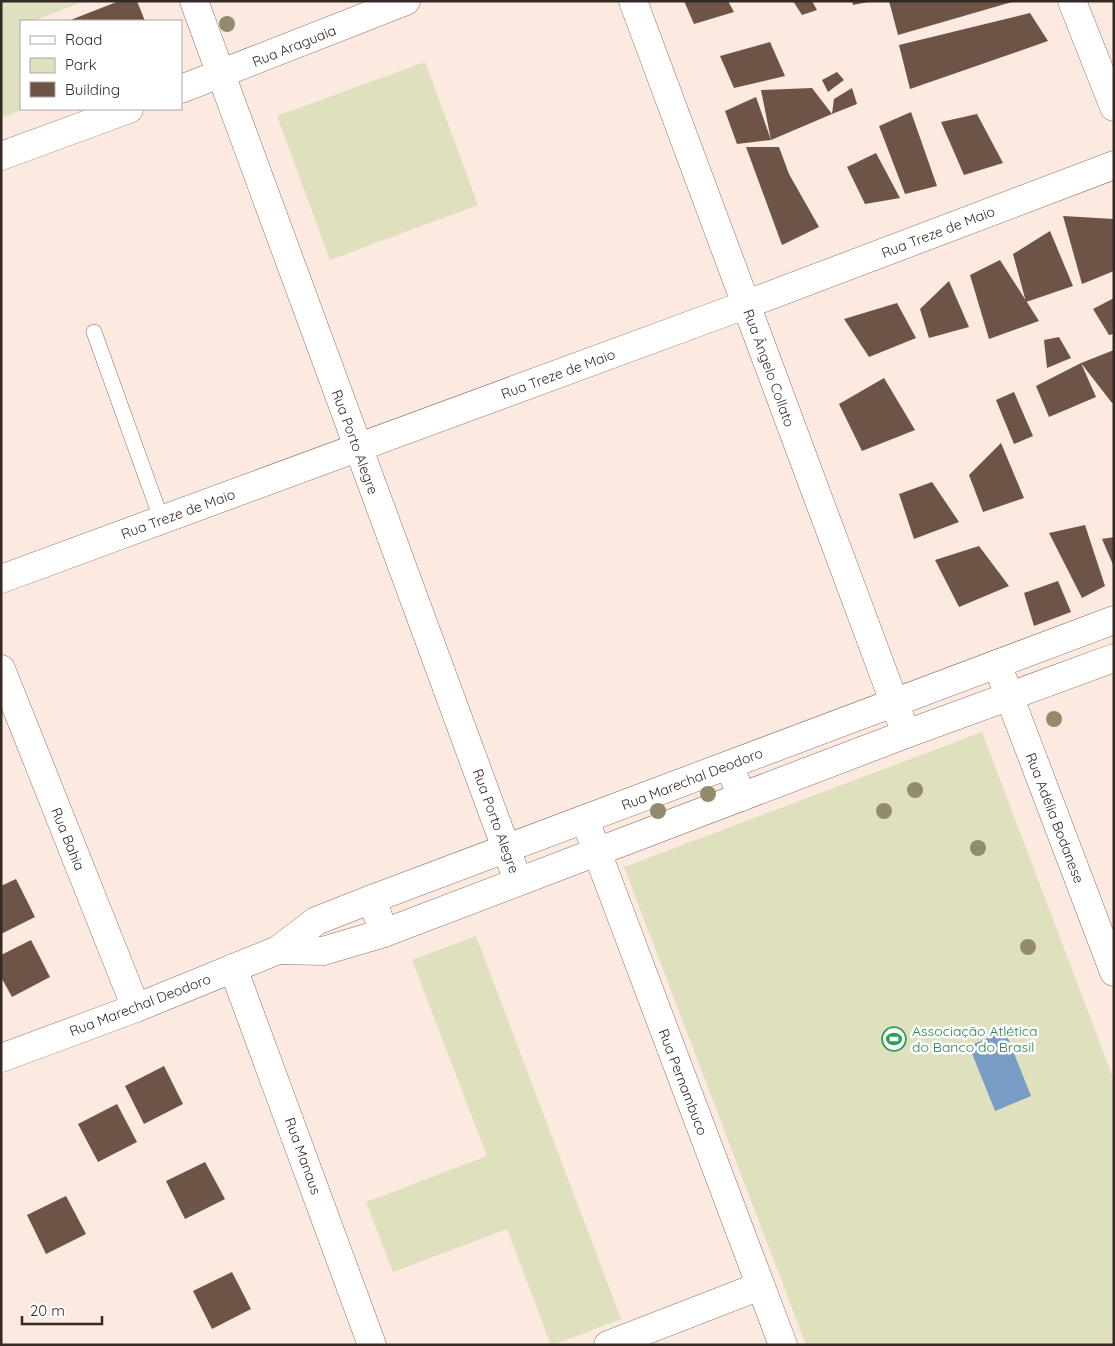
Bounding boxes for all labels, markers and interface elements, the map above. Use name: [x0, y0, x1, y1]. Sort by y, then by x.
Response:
legend: [20, 20, 182, 110]
street label: Rua Araguaia: [249, 21, 339, 71]
text: Road: [65, 30, 102, 49]
text: Park: [65, 55, 97, 74]
text: Building: [65, 80, 120, 99]
street label: Rua Treze de Maio: [879, 202, 997, 262]
street label: Rua Ângelo Collato: [739, 307, 799, 429]
street label: Rua Treze de Maio: [498, 345, 618, 403]
street label: Rua Porto Alegre: [328, 387, 382, 497]
street label: Rua Treze de Maio: [118, 485, 238, 543]
street label: Rua Marechal Deodoro: [619, 744, 765, 814]
street label: Rua Adélia Bodanese: [1022, 750, 1088, 886]
street label: Rua Porto Alegre: [469, 766, 523, 876]
street label: Rua Bahia: [47, 805, 89, 873]
street label: Rua Marechal Deodoro: [67, 970, 213, 1040]
place label: Associação Atlética do Banco do Brasil: [912, 1022, 1038, 1056]
street label: Rua Pernambuco: [654, 1026, 712, 1138]
sports icon: Associação Atlética do Banco do Brasil: [881, 1026, 907, 1052]
street label: Rua Manaus: [281, 1115, 325, 1197]
scale bar: [22, 1294, 102, 1326]
text: 20 m: [30, 1301, 65, 1320]

